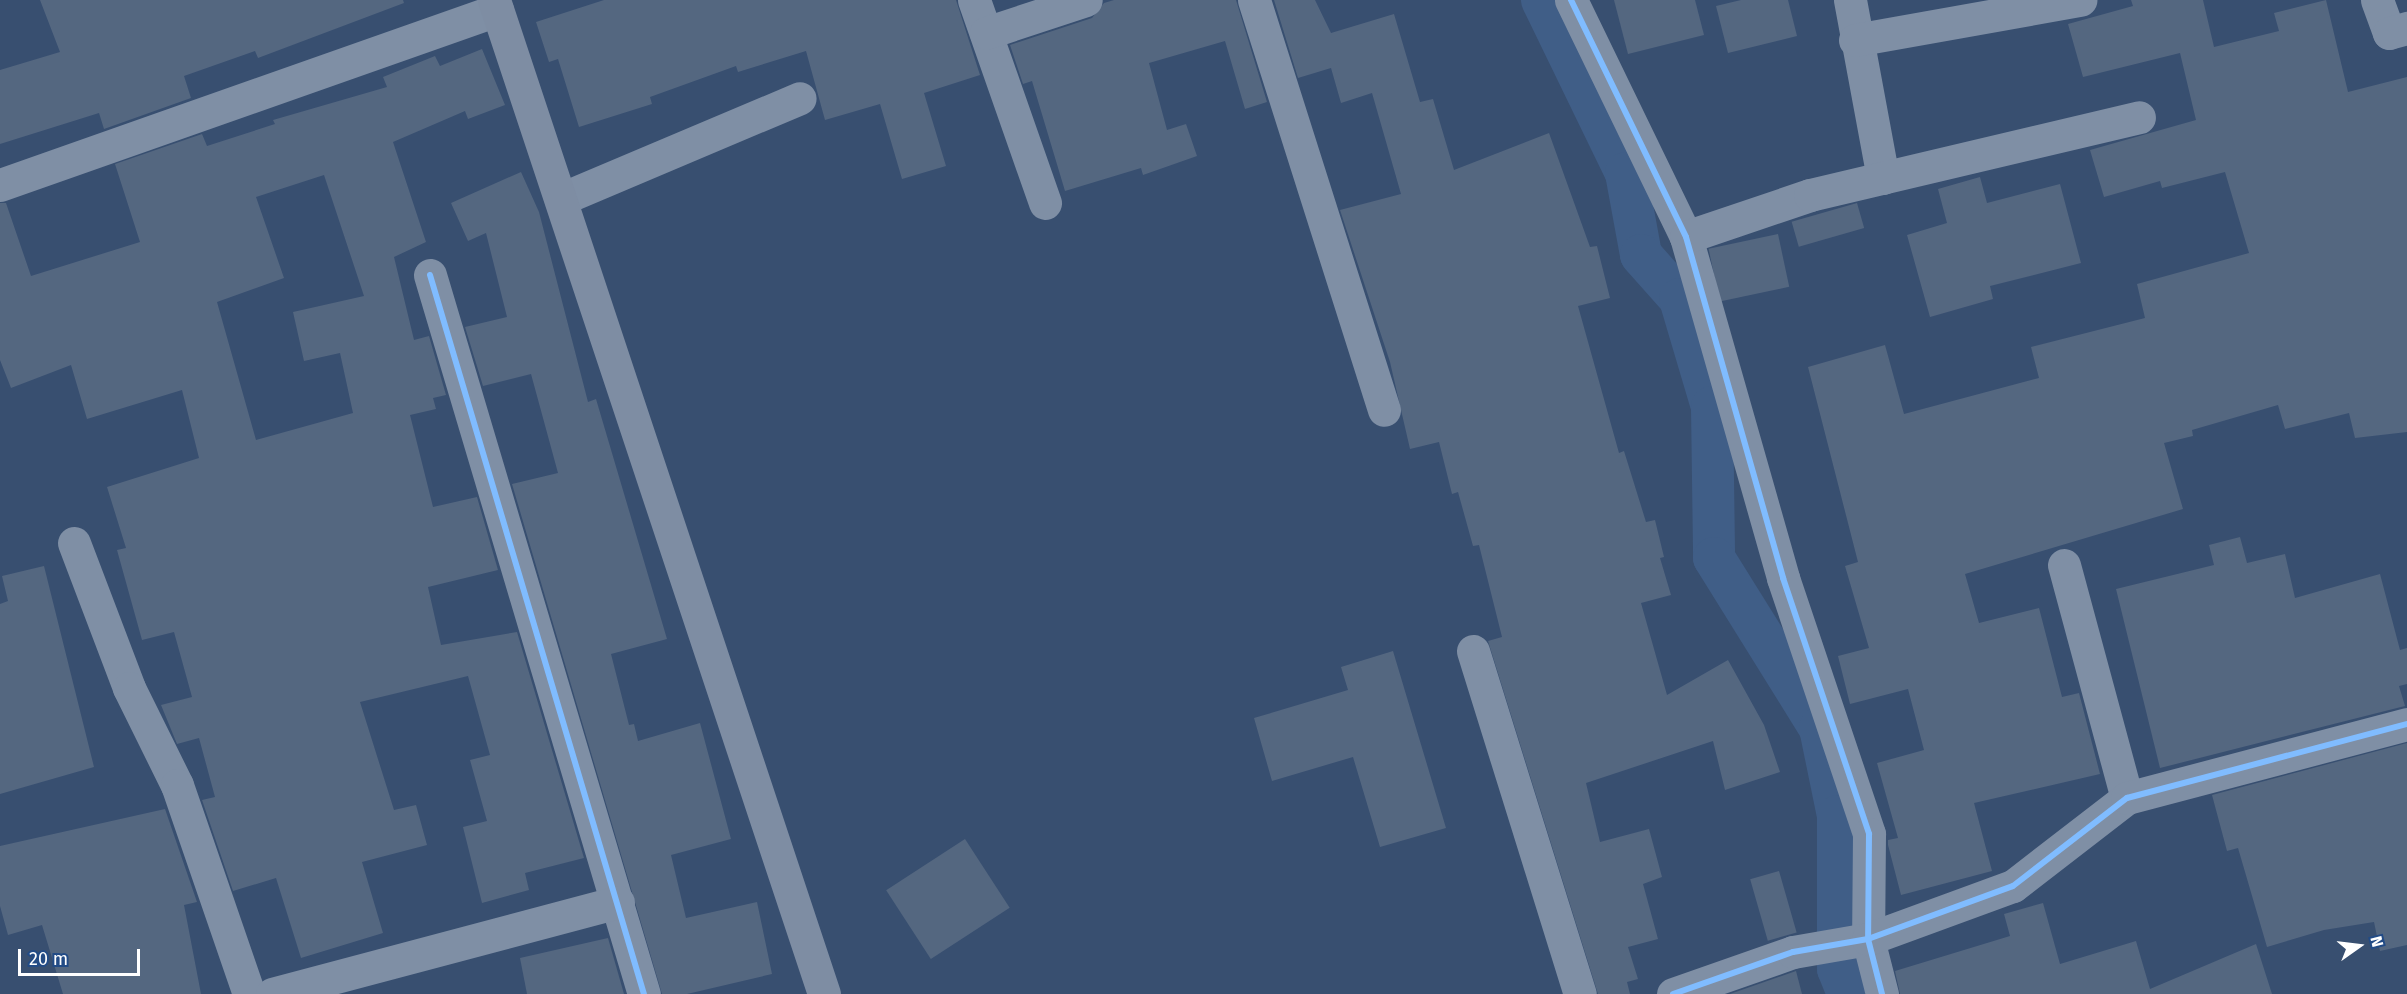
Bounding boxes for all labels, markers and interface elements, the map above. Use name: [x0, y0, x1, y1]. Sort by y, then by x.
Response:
north arrow: [2329, 916, 2389, 976]
text: N: [2366, 934, 2387, 949]
scale bar: [21, 937, 142, 975]
text: 20 m: [29, 948, 68, 970]

